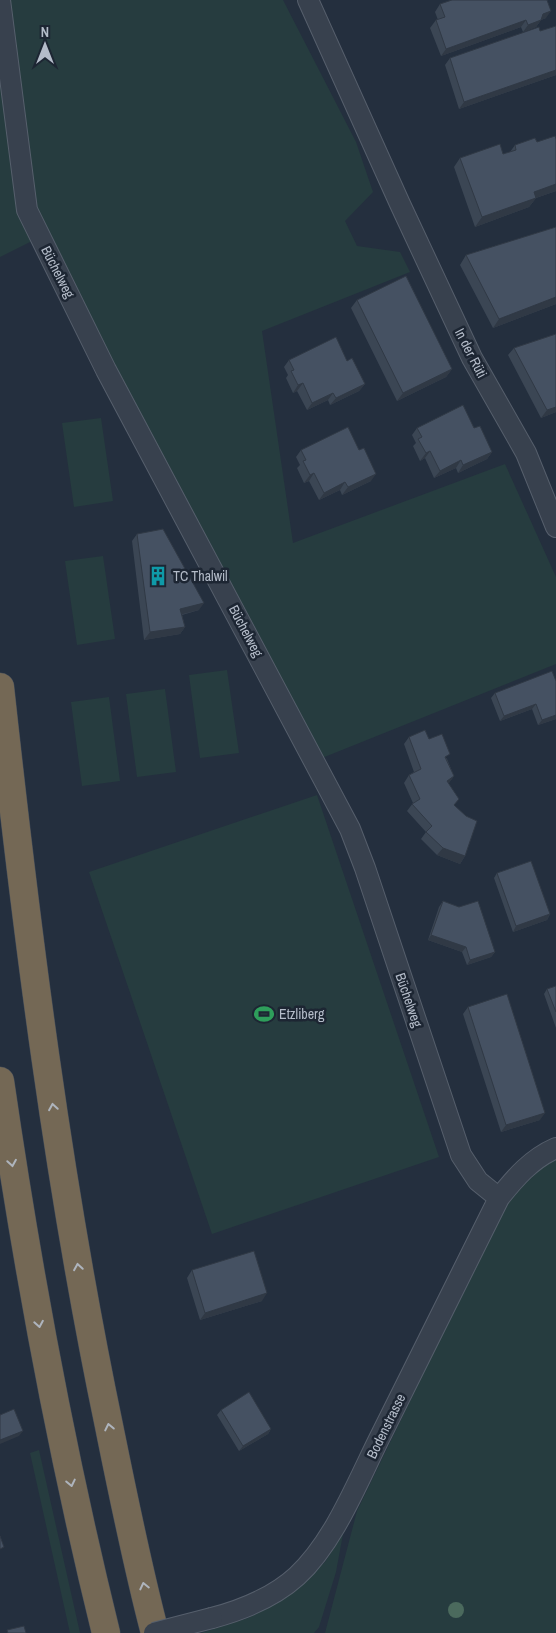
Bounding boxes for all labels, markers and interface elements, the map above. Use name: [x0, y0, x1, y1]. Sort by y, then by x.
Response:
north arrow: [20, 20, 70, 70]
text: N: [41, 23, 49, 41]
street label: Büchelweg: [37, 243, 79, 302]
street label: In der Rüti: [451, 325, 491, 381]
building icon: TC Thalwil: [147, 565, 169, 587]
place label: TC Thalwil: [173, 567, 228, 585]
street label: Büchelweg: [225, 602, 267, 661]
street label: Büchelweg: [391, 971, 427, 1030]
sports icon: Etzliberg: [253, 1003, 275, 1025]
place label: Etzliberg: [279, 1005, 325, 1023]
one-way arrow: [48, 1103, 59, 1111]
one-way arrow: [7, 1159, 17, 1168]
one-way arrow: [73, 1263, 83, 1272]
one-way arrow: [33, 1319, 43, 1328]
street label: Bodenstrasse: [363, 1391, 409, 1461]
one-way arrow: [104, 1423, 115, 1431]
one-way arrow: [65, 1479, 76, 1487]
one-way arrow: [139, 1581, 150, 1590]

